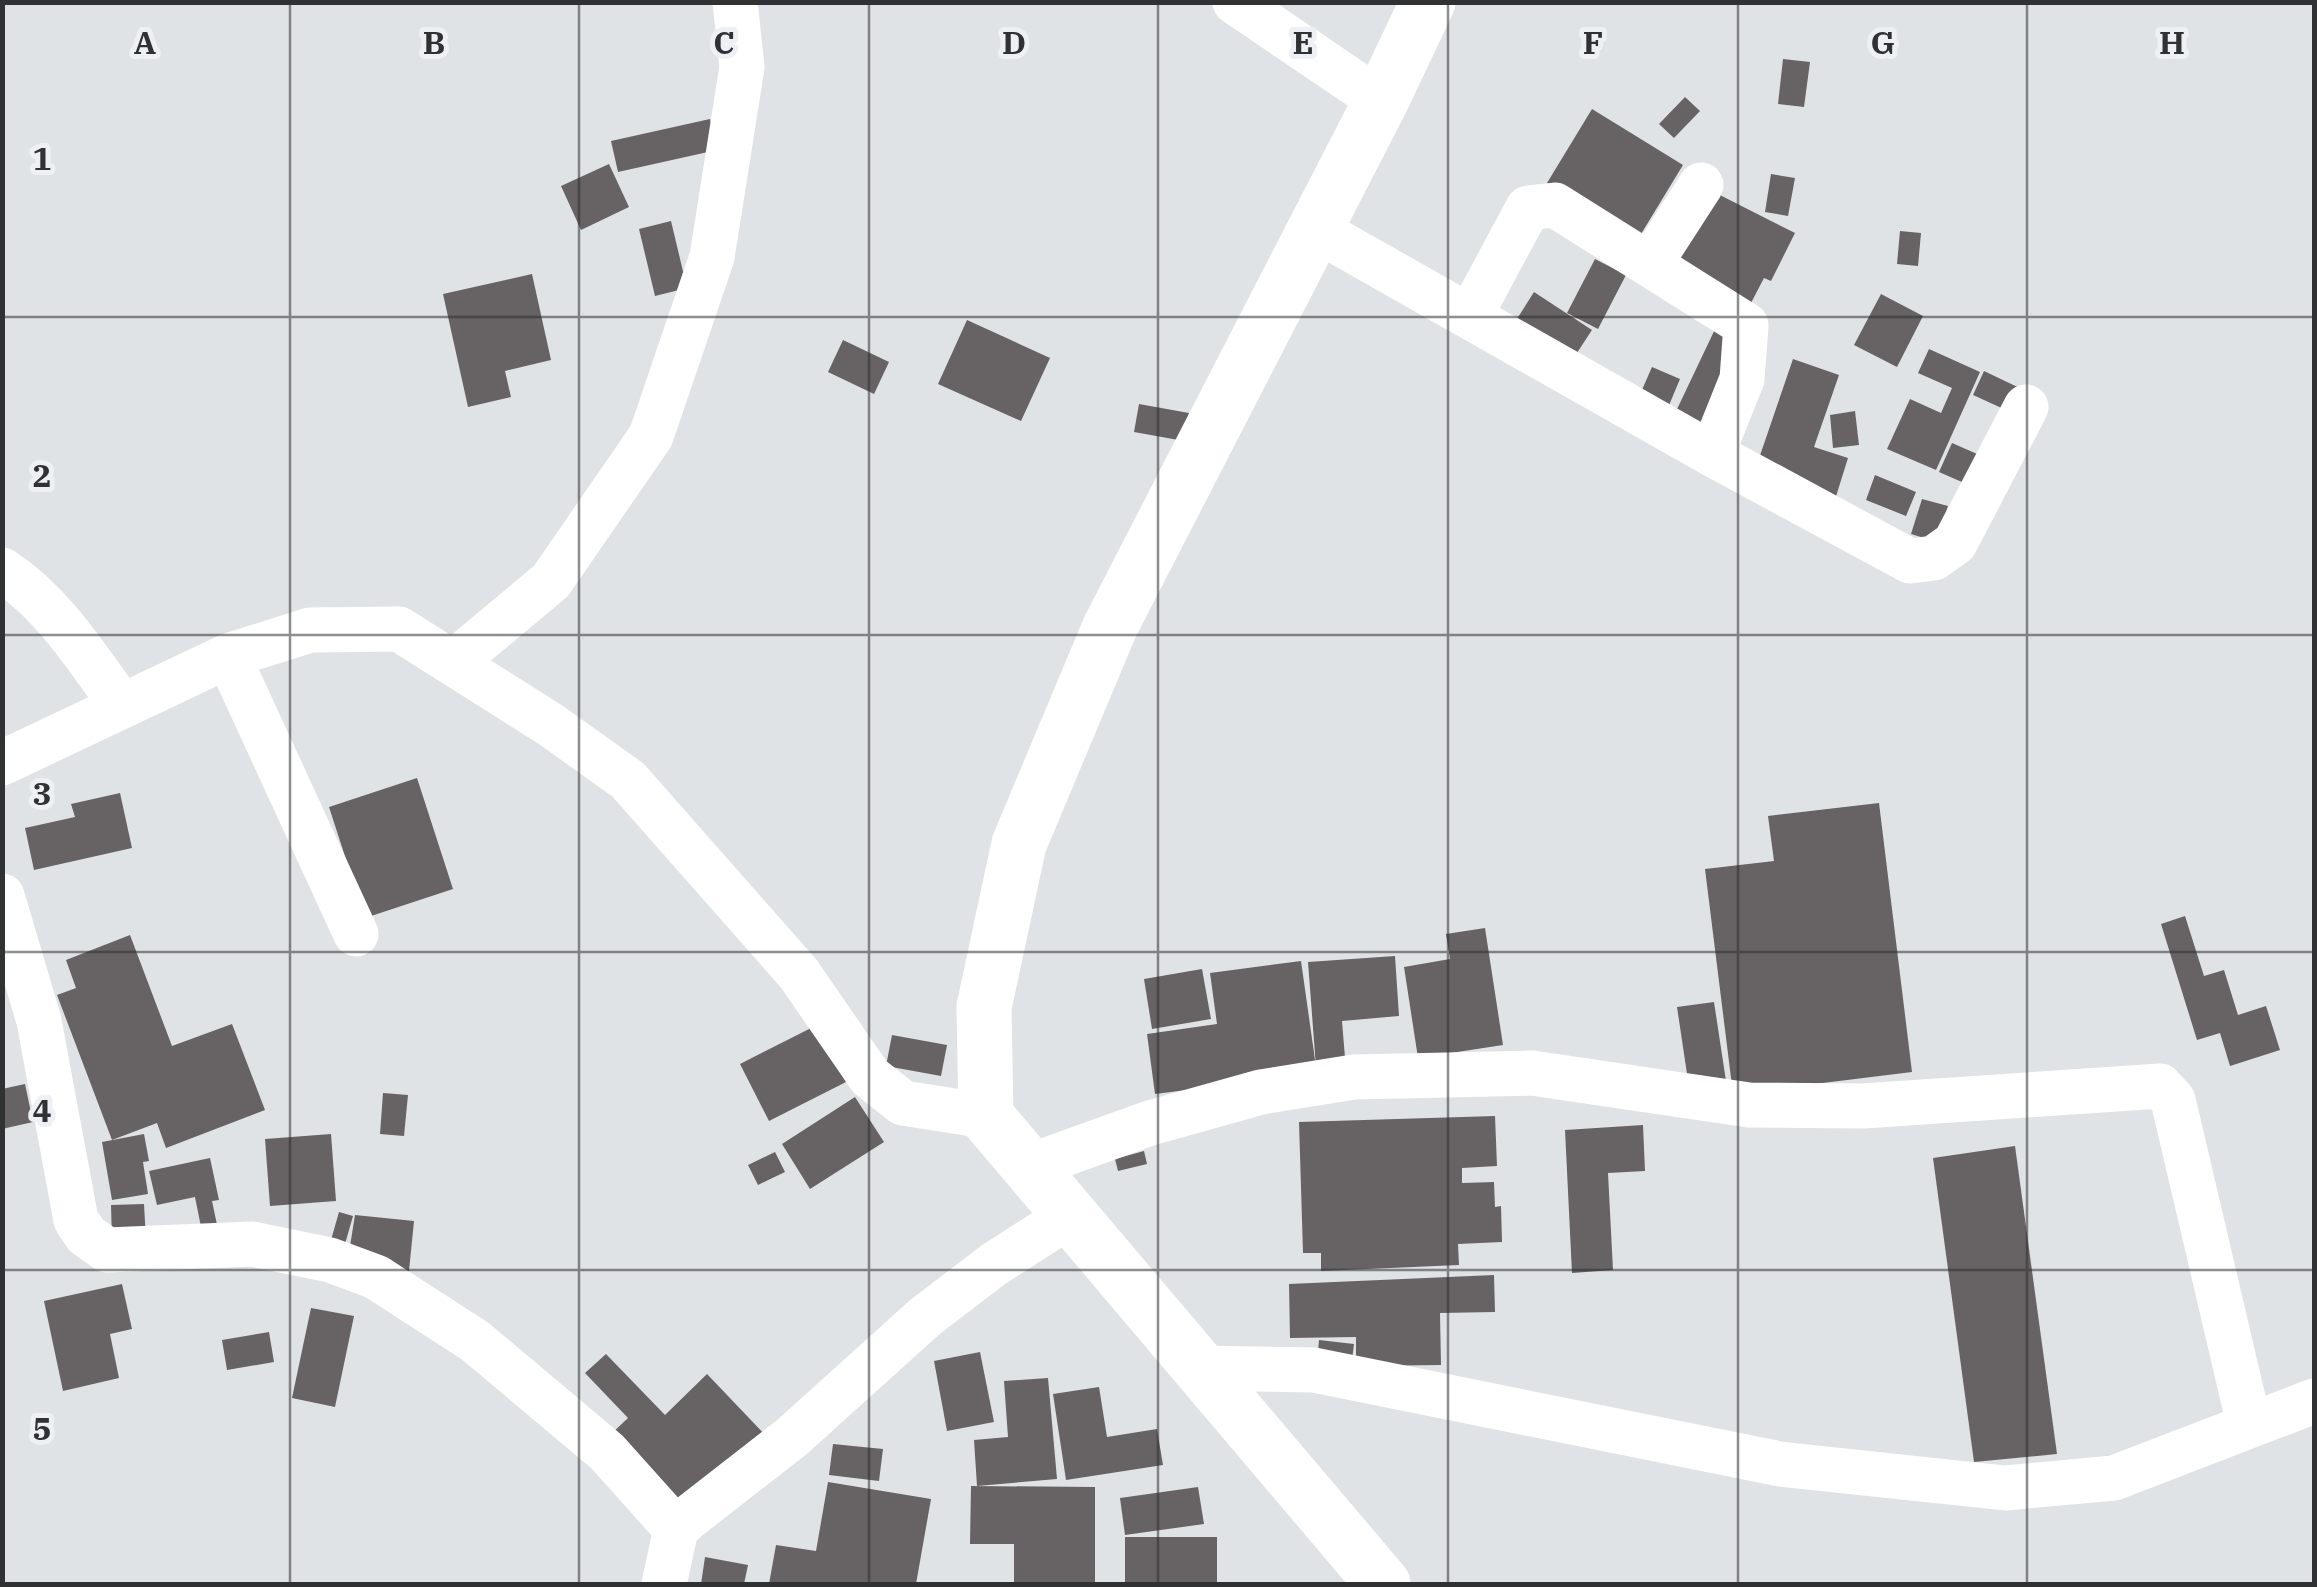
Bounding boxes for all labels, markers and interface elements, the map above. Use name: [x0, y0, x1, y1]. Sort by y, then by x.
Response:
text: A: [134, 21, 156, 63]
text: B: [423, 21, 445, 63]
text: C: [713, 21, 735, 63]
text: D: [1002, 21, 1026, 63]
text: E: [1292, 21, 1314, 63]
text: F: [1583, 21, 1603, 63]
text: G: [1871, 21, 1895, 63]
text: H: [2159, 21, 2185, 63]
text: 1: [32, 137, 52, 179]
text: 2: [32, 454, 52, 496]
text: 3: [32, 772, 52, 814]
text: 4: [32, 1089, 52, 1131]
text: 5: [32, 1407, 52, 1449]

